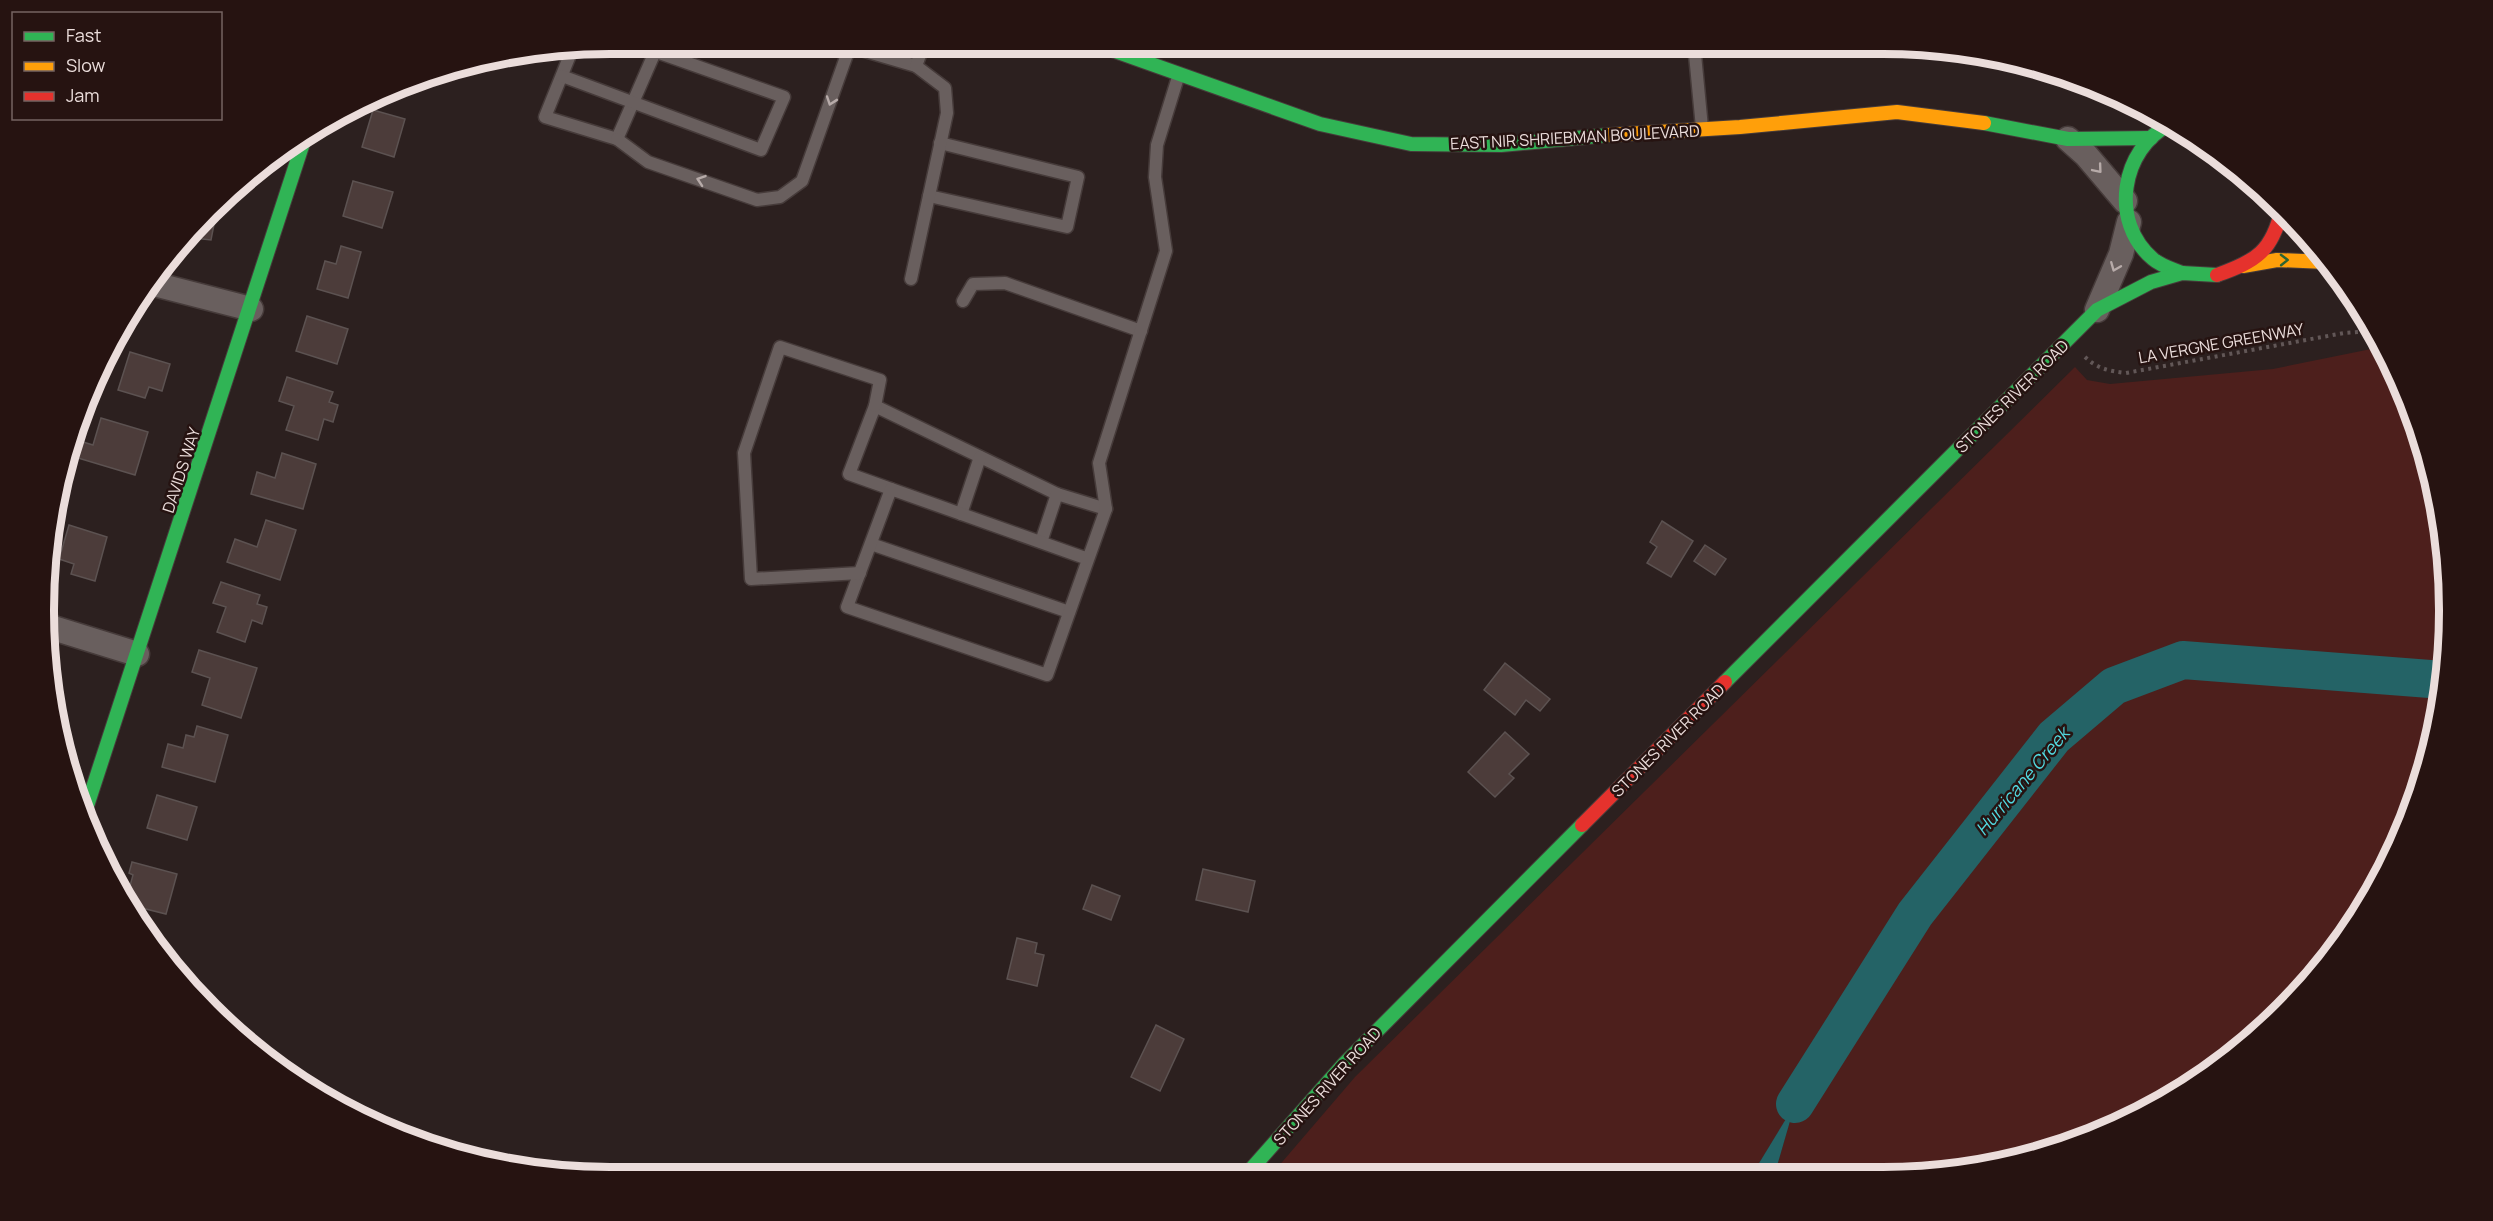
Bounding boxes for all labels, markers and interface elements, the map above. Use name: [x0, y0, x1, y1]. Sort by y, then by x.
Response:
legend: [12, 12, 222, 120]
text: Fast: [66, 23, 101, 47]
text: Slow: [66, 53, 106, 77]
text: Jam: [66, 83, 100, 107]
one-way arrow: [826, 95, 838, 106]
street label: EAST NIR SHRIEBMAN BOULEVARD: [1450, 119, 1701, 155]
one-way arrow: [2091, 162, 2102, 173]
one-way arrow: [696, 175, 707, 188]
one-way arrow: [2280, 254, 2289, 267]
one-way arrow: [2110, 260, 2122, 271]
street label: LA VERGNE GREENWAY: [2137, 318, 2305, 368]
street label: STONES RIVER ROAD: [1951, 334, 2074, 457]
street label: DAVIDS WAY: [157, 424, 205, 516]
street label: STONES RIVER ROAD: [1607, 678, 1730, 801]
water label: Hurricane Creek: [1970, 720, 2076, 840]
street label: STONES RIVER ROAD: [1268, 1022, 1386, 1150]

